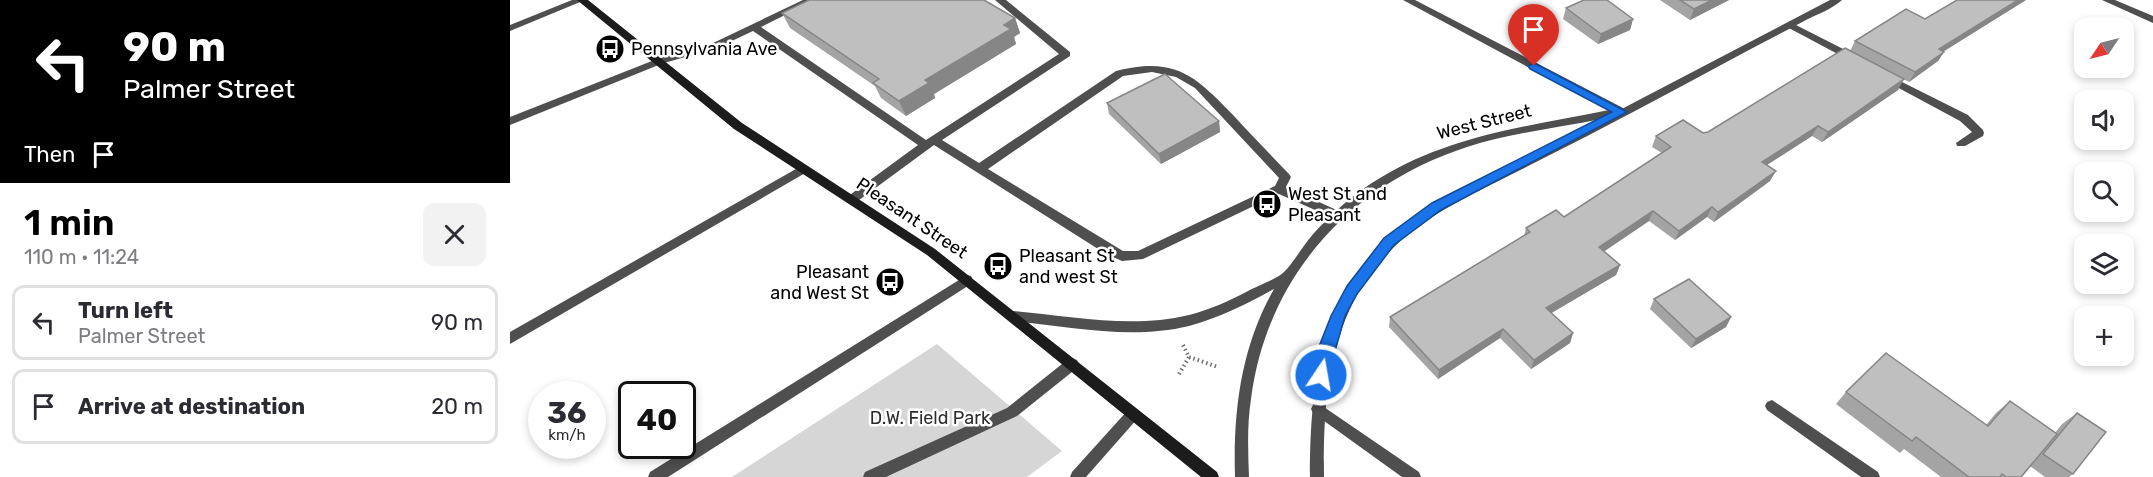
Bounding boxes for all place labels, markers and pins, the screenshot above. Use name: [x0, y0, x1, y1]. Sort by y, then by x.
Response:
pin: [1508, 4, 1559, 66]
bus stop icon: Pennsylvania Ave: [594, 33, 626, 65]
place label: Pennsylvania Ave: [631, 38, 777, 60]
place label: West St and Pleasant: [1288, 183, 1387, 226]
bus stop icon: West St and Pleasant: [1251, 188, 1283, 220]
place label: Pleasant St and west St: [1019, 245, 1118, 288]
bus stop icon: Pleasant St and west St: [982, 250, 1014, 282]
place label: Pleasant and West St: [770, 261, 869, 304]
bus stop icon: Pleasant and West St: [874, 266, 906, 298]

